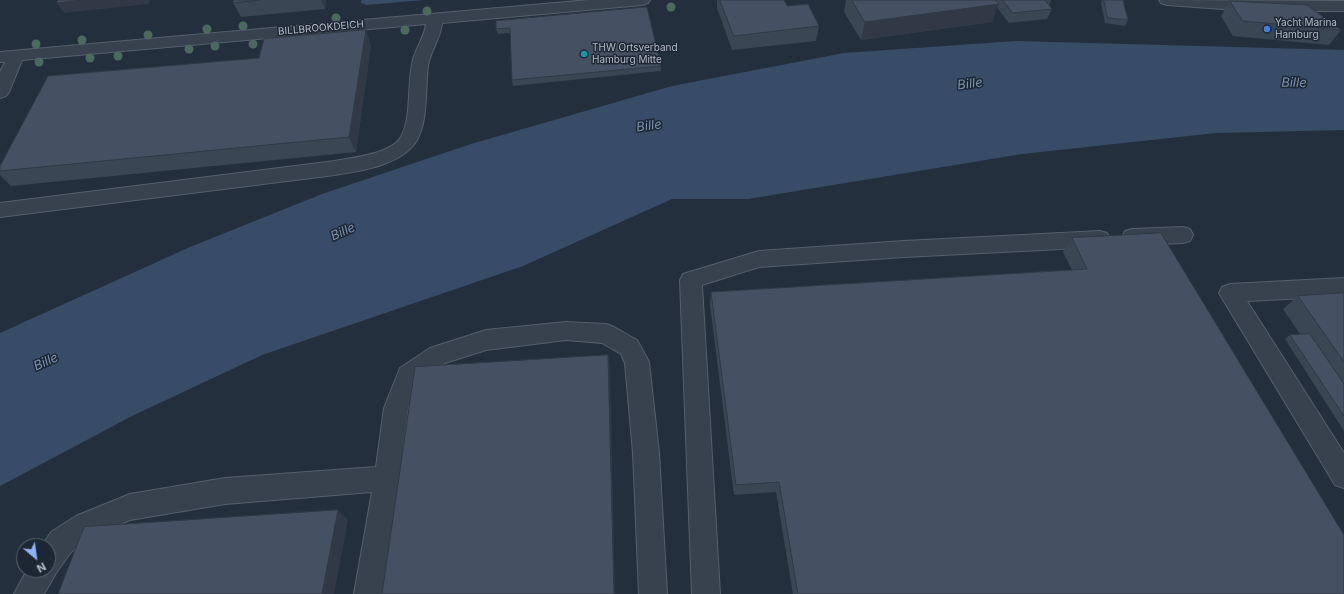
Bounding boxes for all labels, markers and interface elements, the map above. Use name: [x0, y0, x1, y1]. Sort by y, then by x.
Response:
place label: Yacht Marina Hamburg: [1275, 17, 1337, 40]
street label: BILLBROOKDEICH: [278, 18, 364, 38]
marker: Yacht Marina Hamburg: [1262, 24, 1272, 34]
place label: THW Ortsverband Hamburg Mitte: [592, 42, 678, 66]
marker: THW Ortsverband Hamburg Mitte: [579, 49, 589, 59]
water label: Bille: [956, 75, 984, 93]
water label: Bille: [1281, 75, 1307, 91]
water label: Bille: [635, 117, 663, 135]
water label: Bille: [328, 220, 358, 244]
water label: Bille: [31, 350, 61, 374]
north arrow: [16, 538, 56, 578]
text: N: [34, 559, 48, 576]

